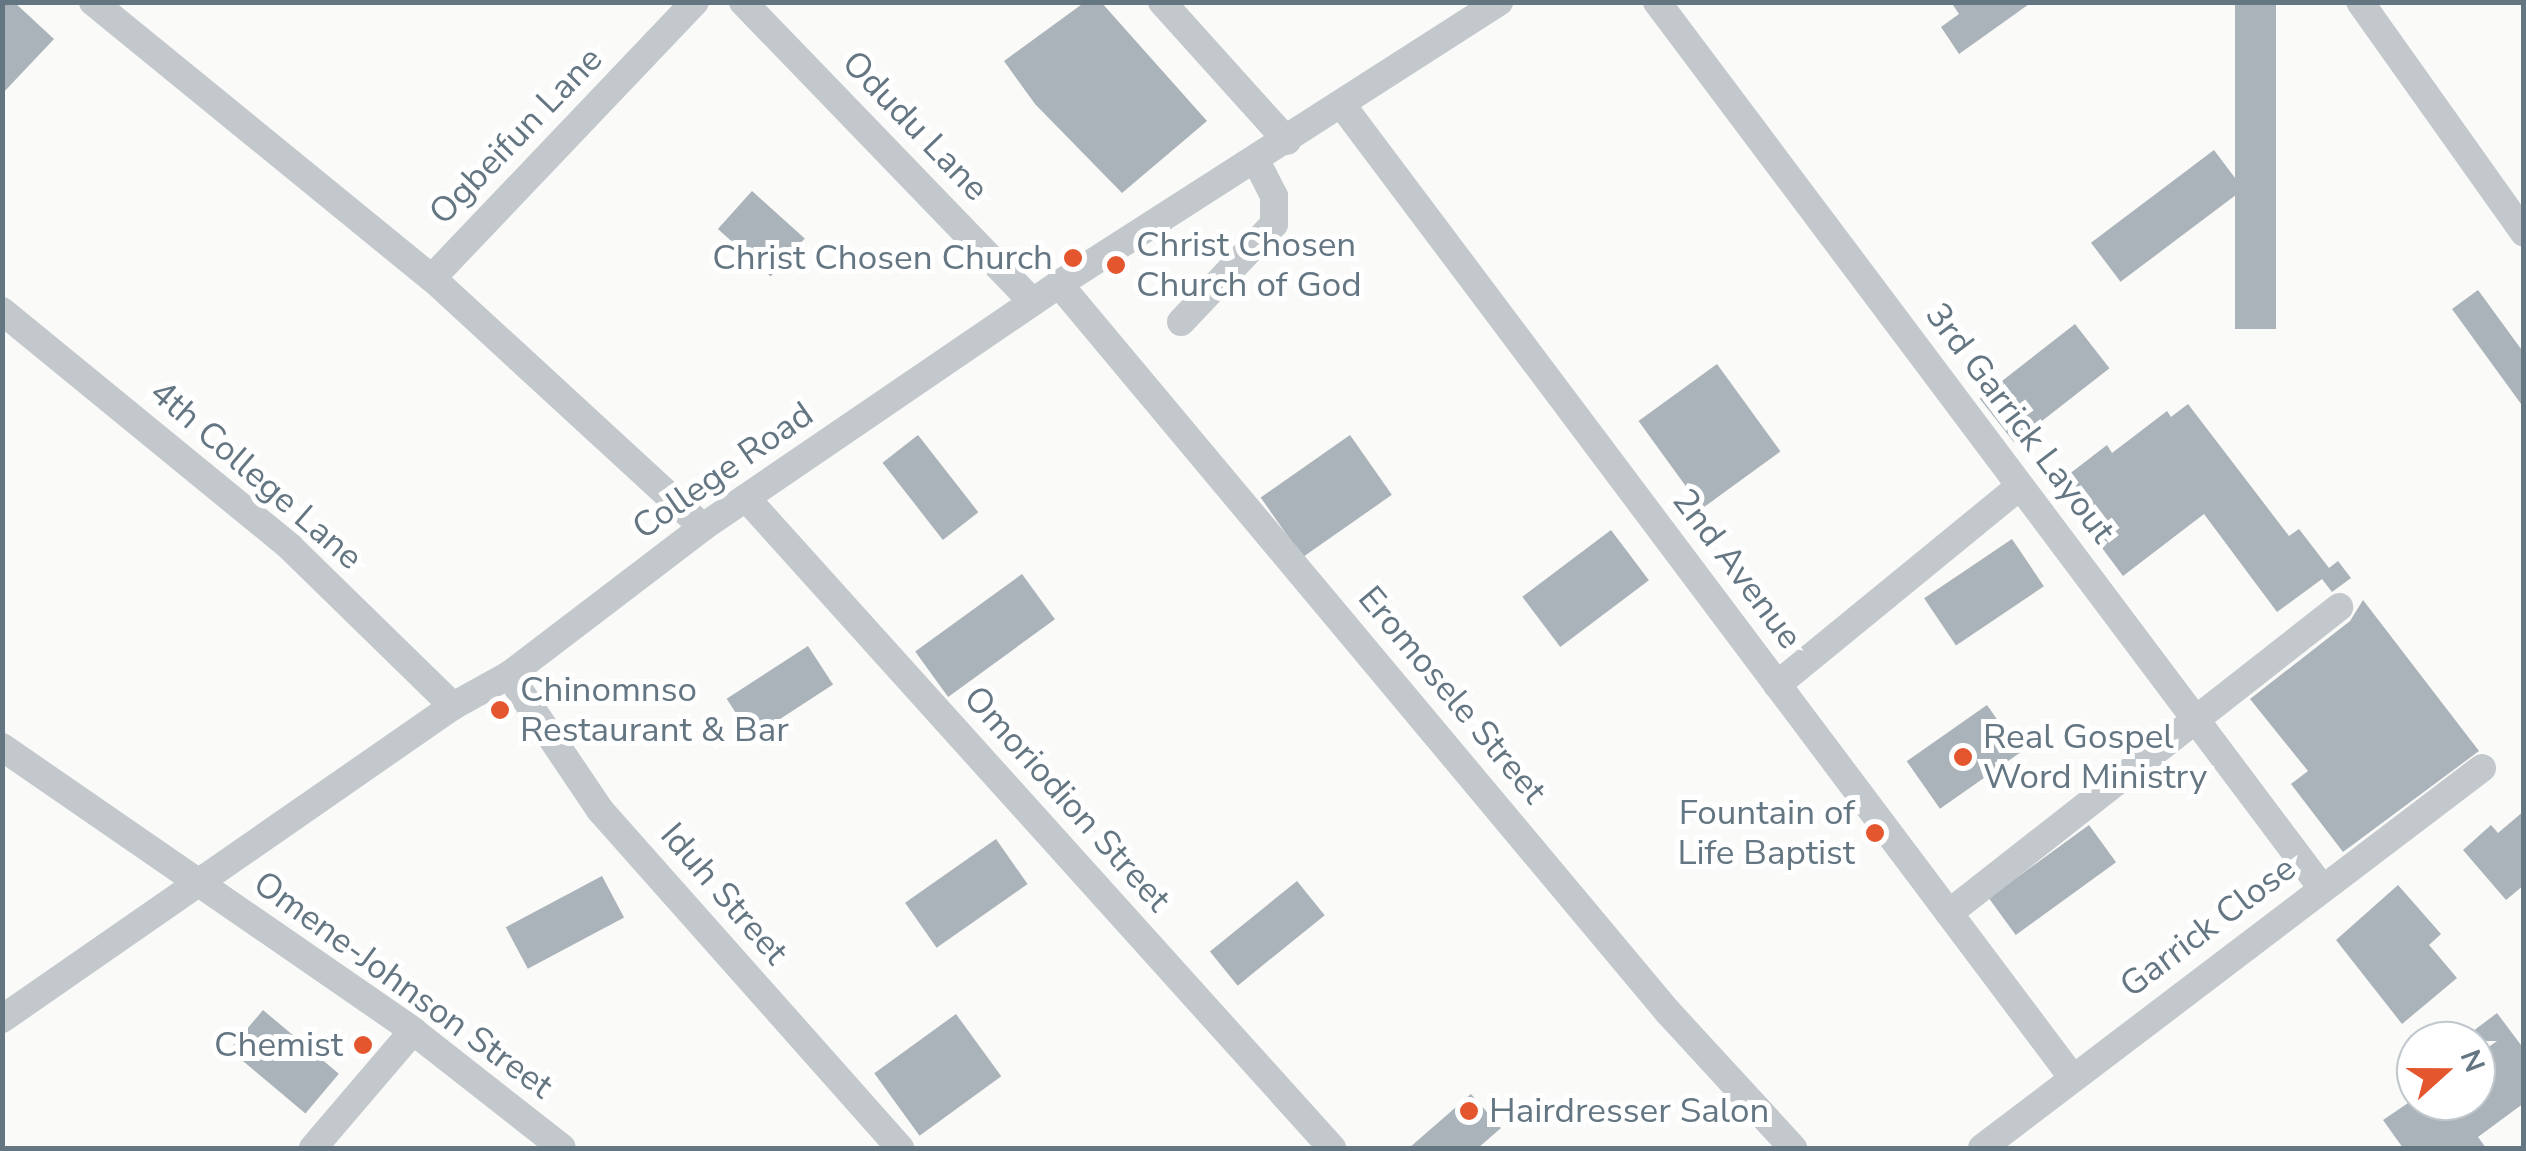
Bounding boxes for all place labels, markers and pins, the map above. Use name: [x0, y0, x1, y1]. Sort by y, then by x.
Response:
place label: Christ Chosen Church of God: [1136, 224, 1362, 306]
place label: Christ Chosen Church: [712, 237, 1053, 279]
marker: Christ Chosen Church: [1062, 247, 1084, 269]
marker: Christ Chosen Church of God: [1105, 254, 1127, 276]
place label: Chinomnso Restaurant & Bar: [520, 669, 789, 751]
marker: Chinomnso Restaurant & Bar: [489, 699, 511, 721]
place label: Real Gospel Word Ministry: [1983, 716, 2207, 798]
marker: Real Gospel Word Ministry: [1952, 746, 1974, 768]
place label: Fountain of Life Baptist: [1677, 792, 1855, 874]
marker: Fountain of Life Baptist: [1864, 822, 1886, 844]
place label: Chemist: [214, 1024, 343, 1066]
marker: Chemist: [352, 1034, 374, 1056]
place label: Hairdresser Salon: [1489, 1090, 1769, 1132]
marker: Hairdresser Salon: [1458, 1100, 1480, 1122]

